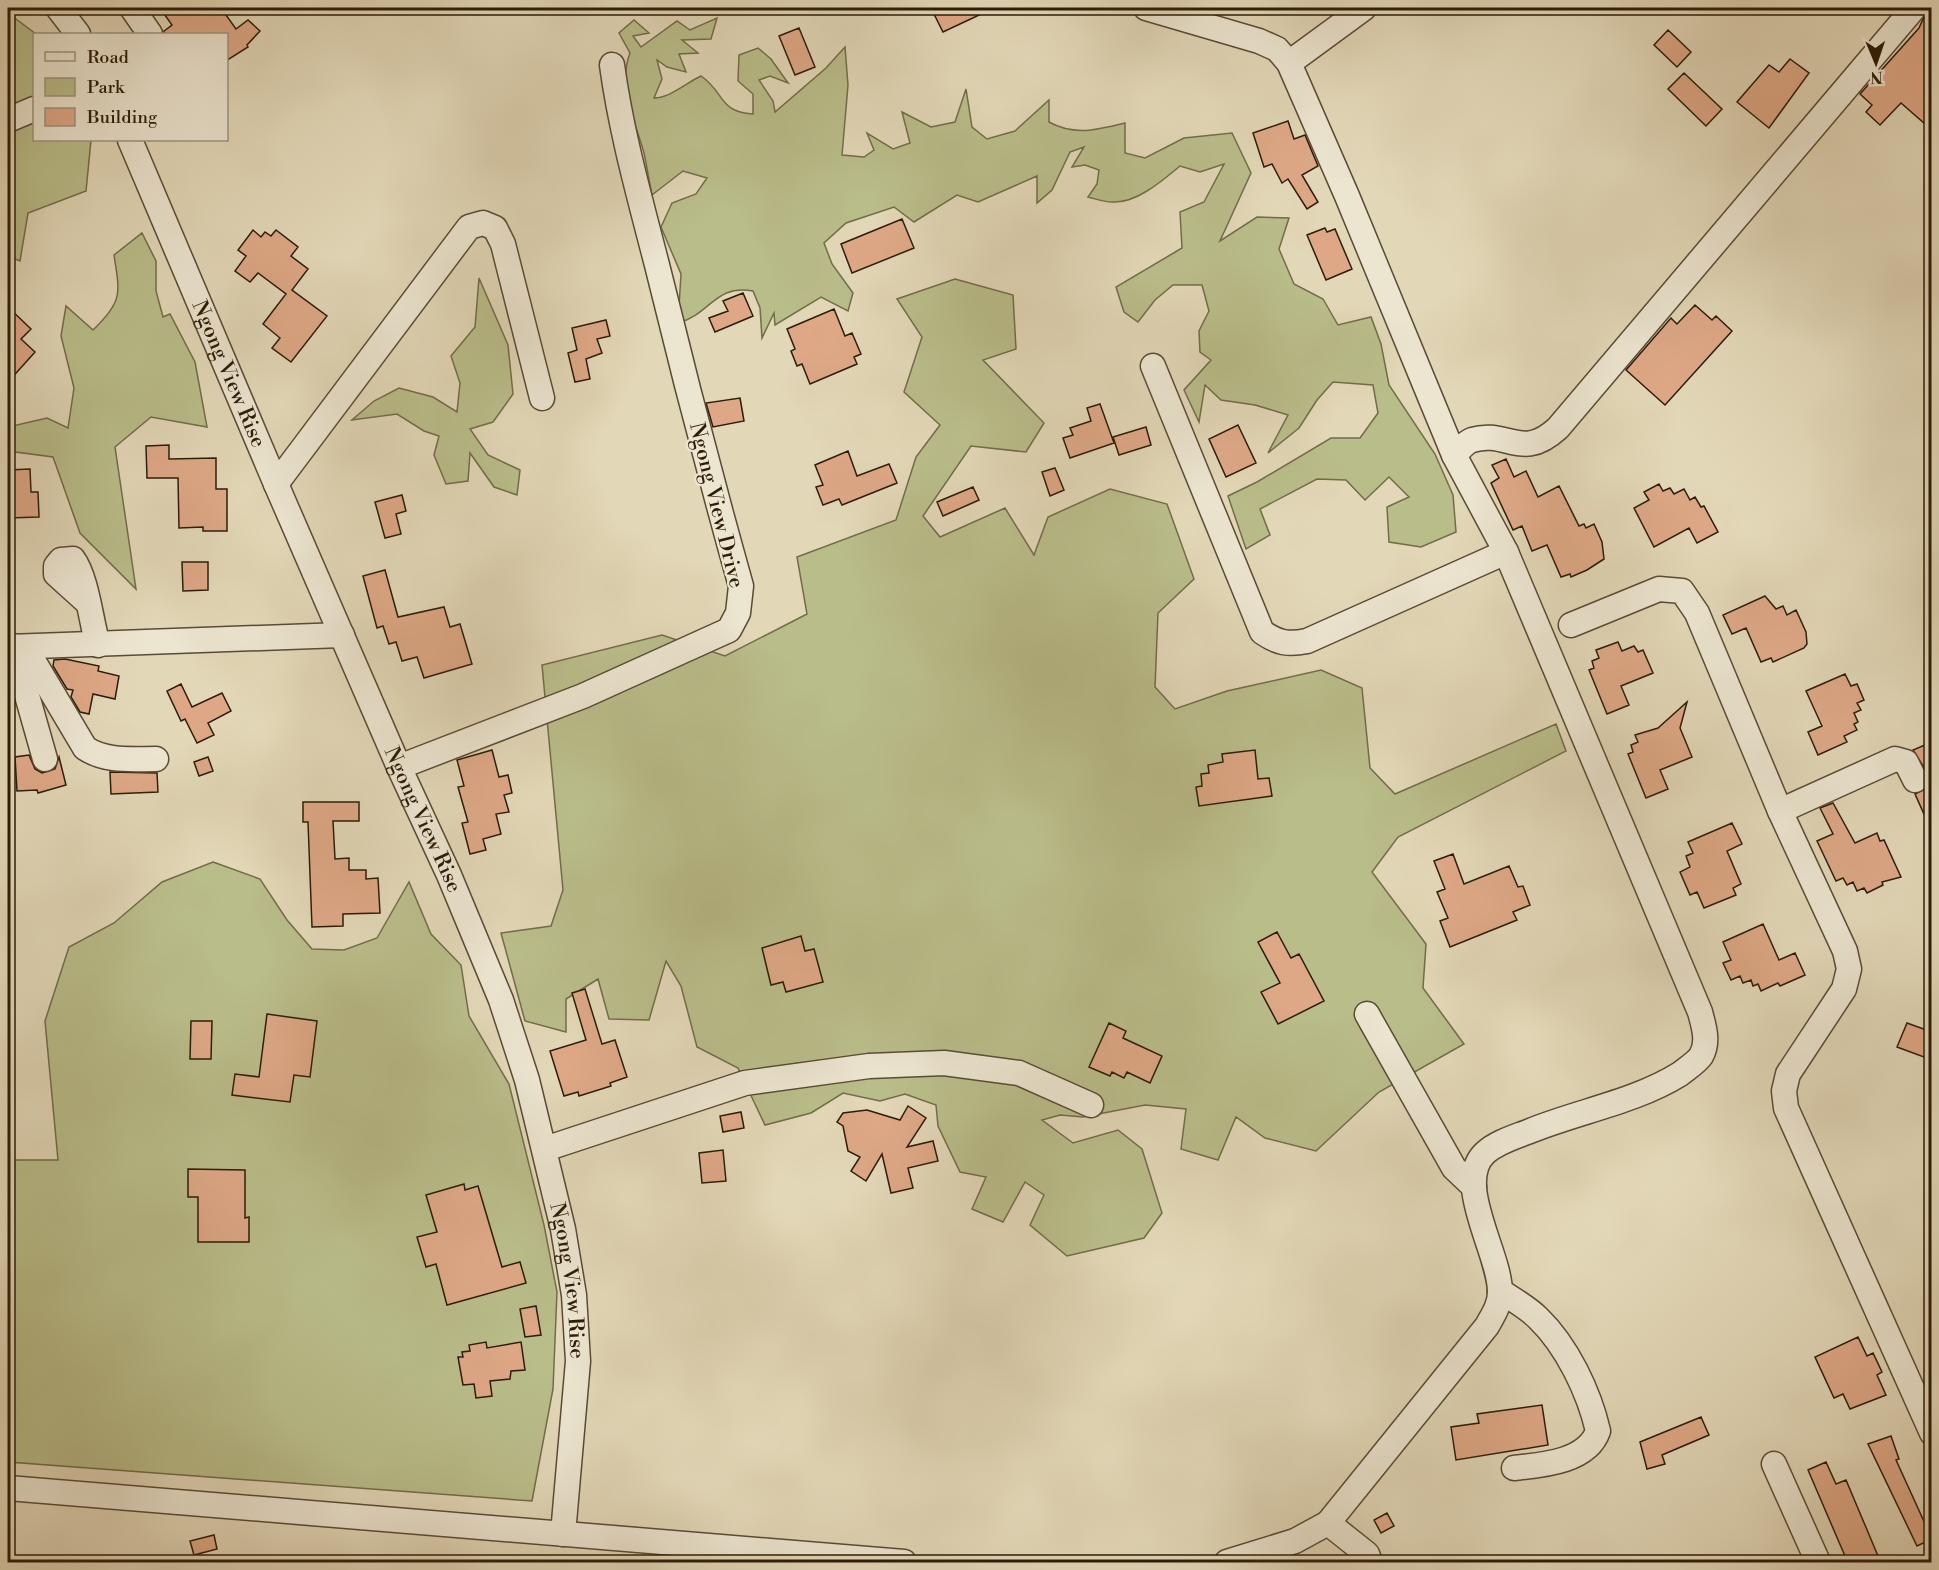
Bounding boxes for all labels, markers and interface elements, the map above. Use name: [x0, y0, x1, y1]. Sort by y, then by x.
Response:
legend: [33, 33, 228, 141]
north arrow: [1846, 33, 1906, 93]
text: Road: [87, 46, 130, 69]
text: N: [1869, 67, 1883, 87]
text: Park: [87, 76, 126, 99]
text: Building: [86, 106, 158, 129]
street label: Ngong View Rise: [186, 297, 271, 452]
street label: Ngong View Drive: [683, 420, 749, 591]
street label: Ngong View Rise: [378, 743, 467, 896]
street label: Ngong View Rise: [543, 1200, 590, 1359]

